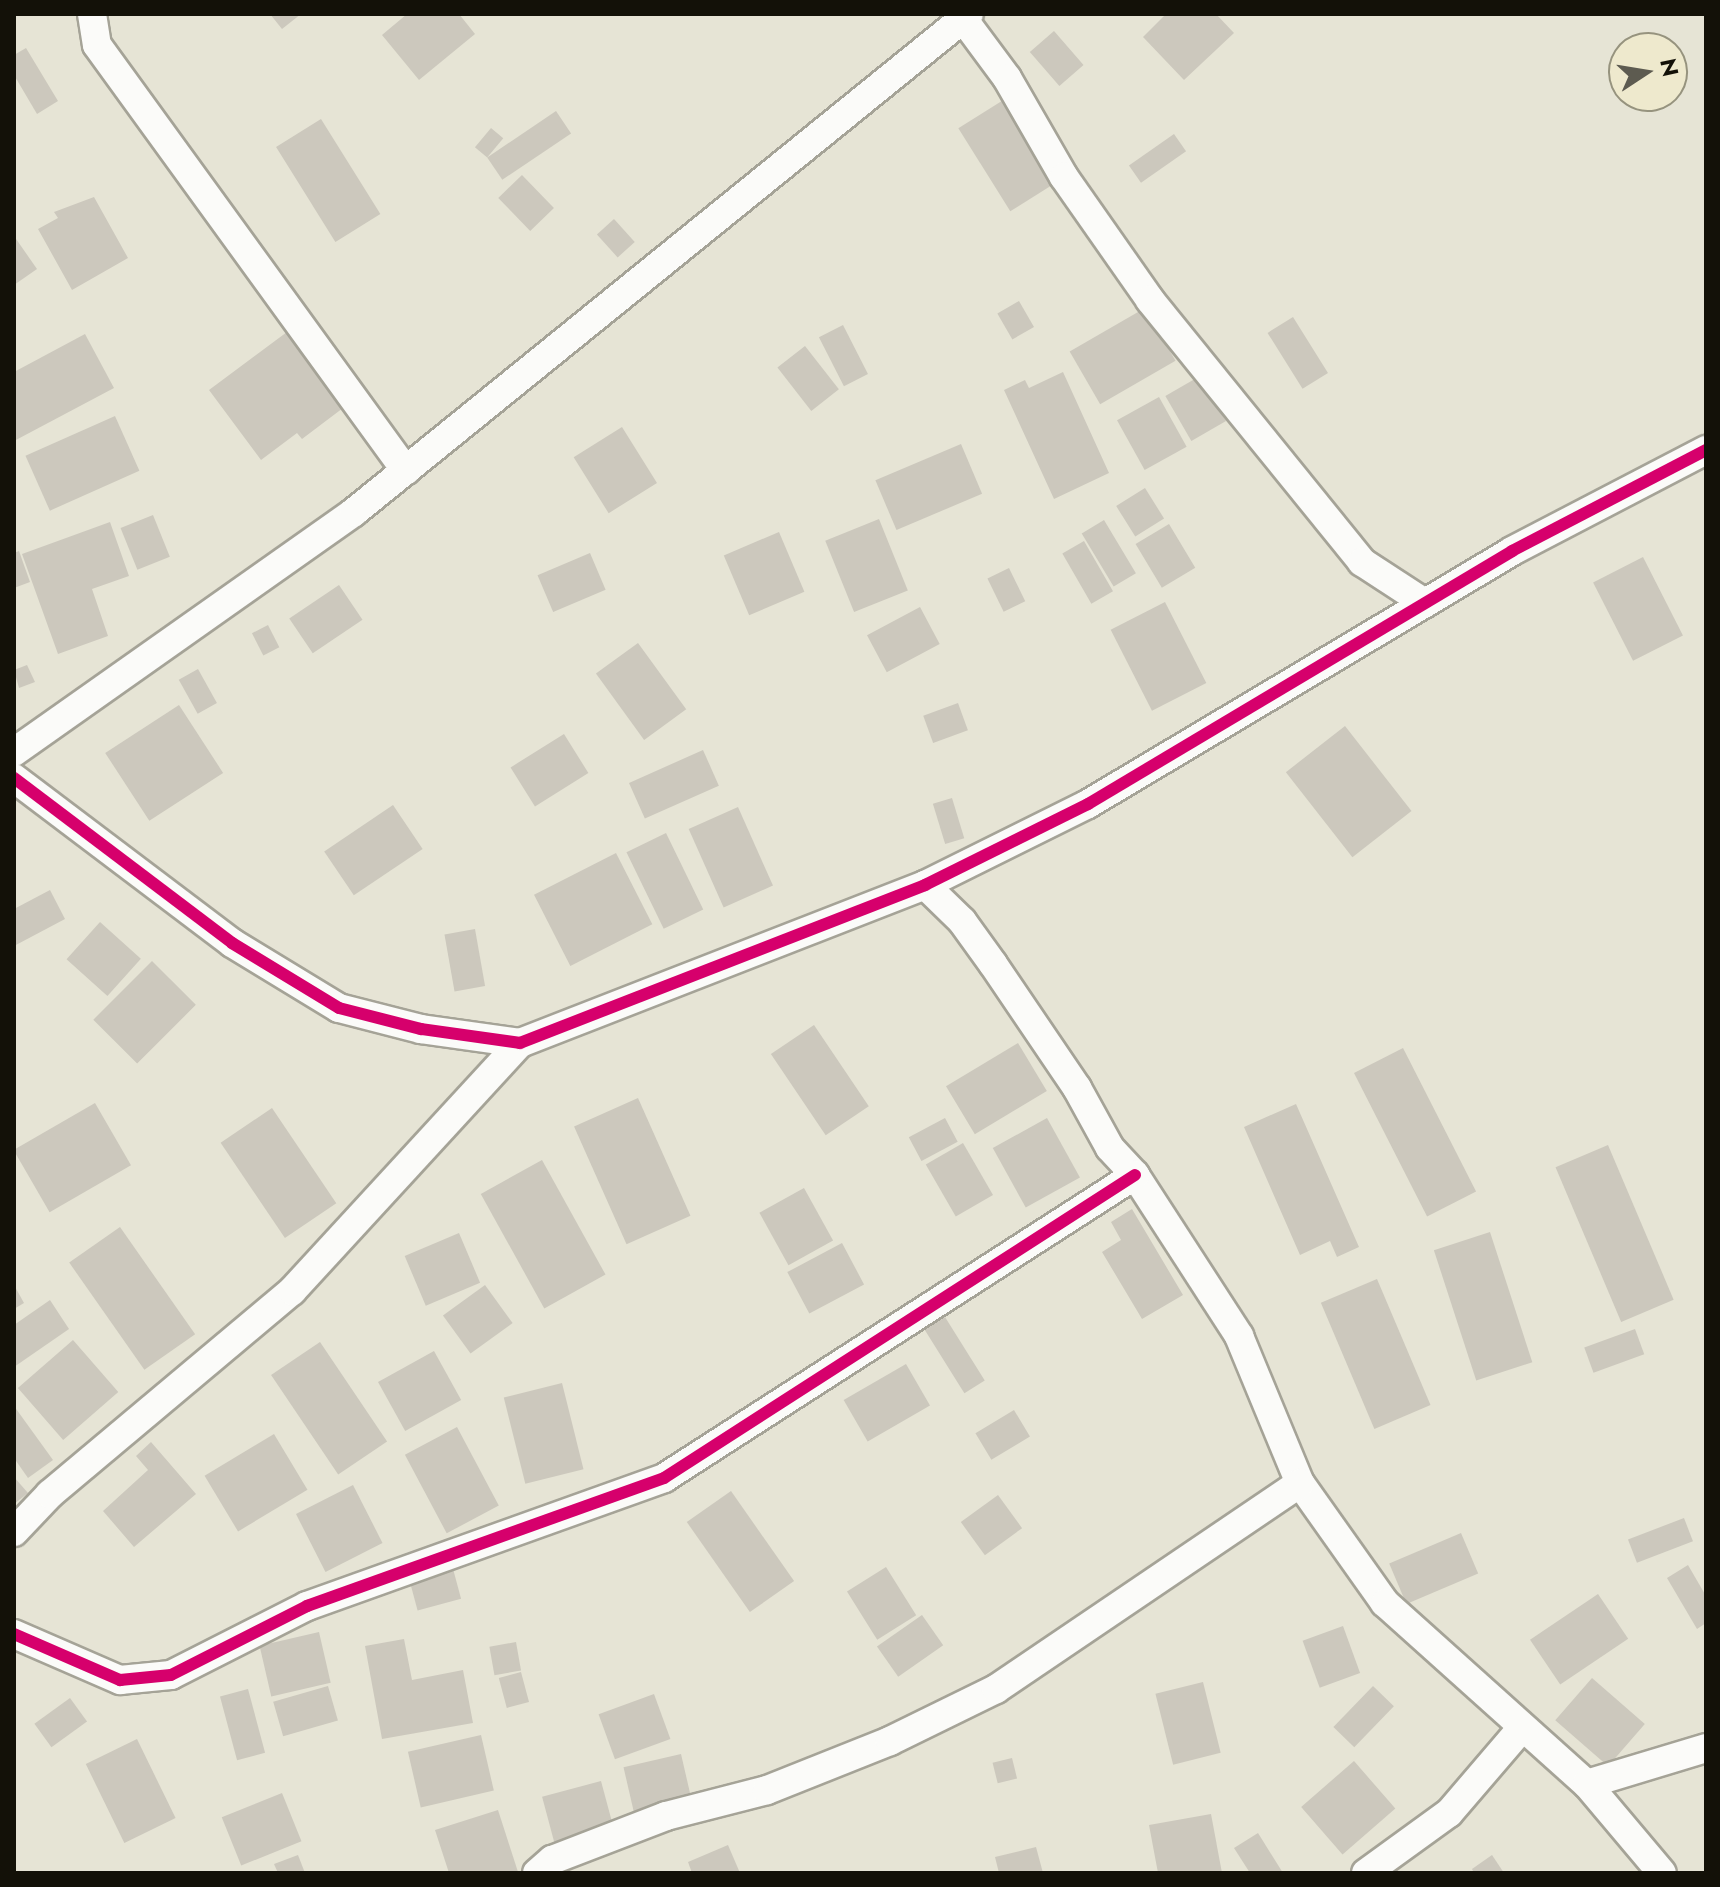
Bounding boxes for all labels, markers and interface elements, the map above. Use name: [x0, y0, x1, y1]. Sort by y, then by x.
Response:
north arrow: [1608, 32, 1688, 112]
text: N: [1652, 56, 1687, 79]

